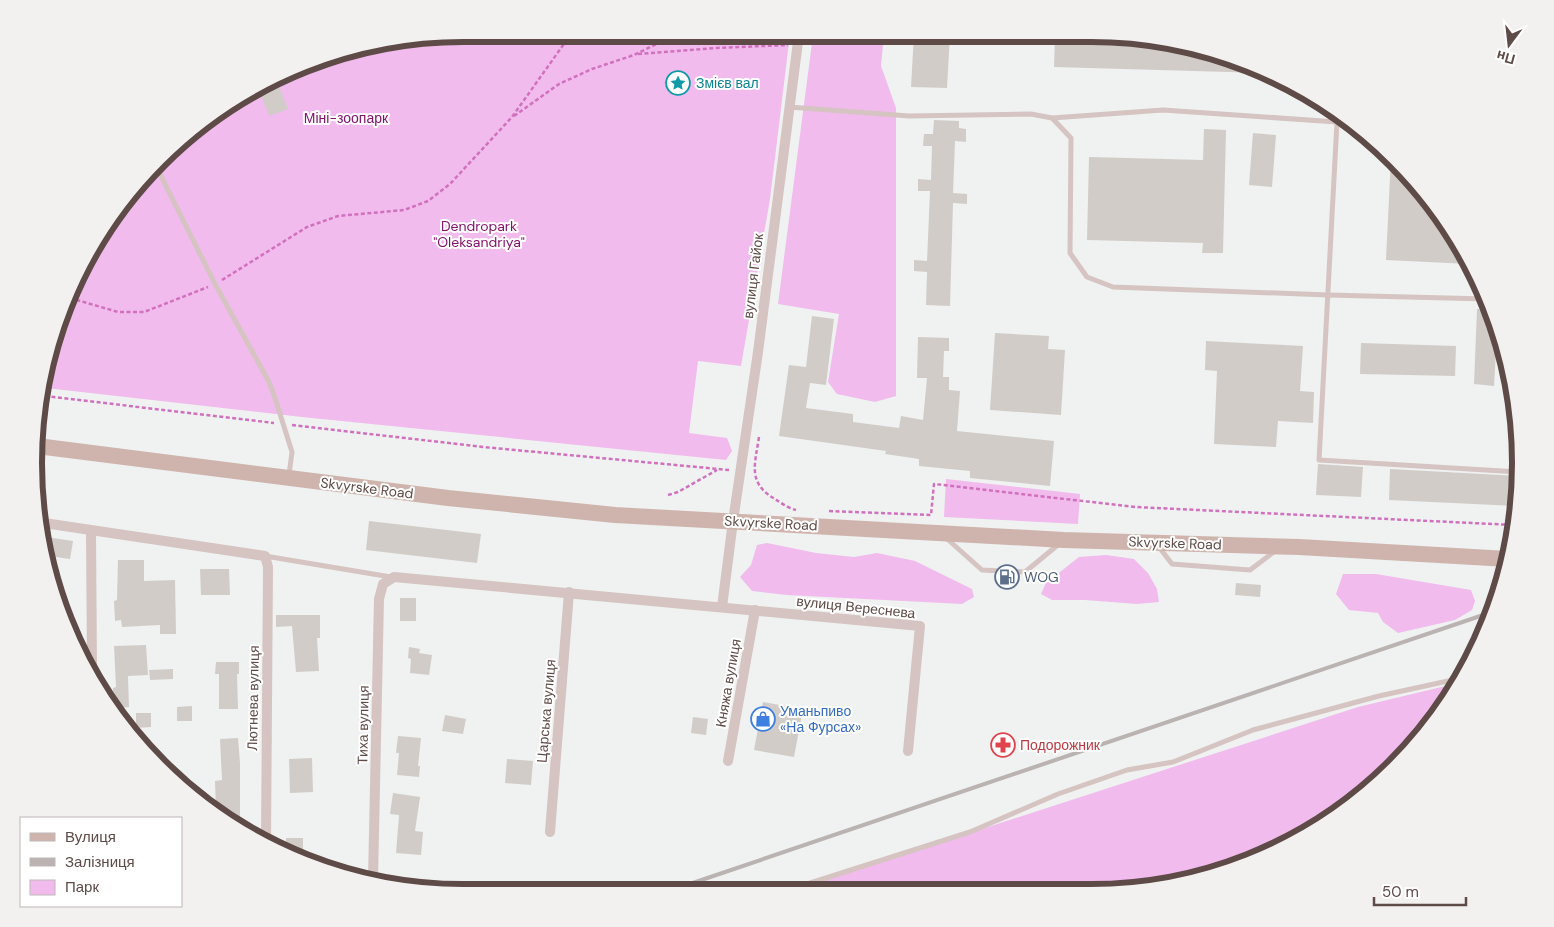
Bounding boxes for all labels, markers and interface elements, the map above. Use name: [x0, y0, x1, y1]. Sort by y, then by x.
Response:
north arrow: [1484, 20, 1534, 70]
text: Пн: [1494, 46, 1517, 69]
place icon: Змієв вал: [665, 70, 691, 96]
place label: Змієв вал: [696, 74, 759, 92]
park label: Міні-зоопарк: [304, 109, 389, 127]
park label: Dendropark "Oleksandriya": [433, 217, 525, 251]
street label: вулиця Гайок: [739, 232, 767, 320]
street label: Skvyrske Road: [320, 473, 414, 503]
street label: Skvyrske Road: [724, 512, 818, 534]
street label: Skvyrske Road: [1128, 532, 1222, 554]
fuel station icon: WOG: [994, 564, 1020, 590]
place label: WOG: [1024, 568, 1059, 586]
street label: вулиця Вереснева: [796, 592, 917, 622]
street label: Княжа вулиця: [711, 637, 745, 729]
street label: Лютнева вулиця: [243, 645, 263, 751]
street label: Царська вулиця: [533, 658, 559, 764]
street label: Тиха вулиця: [353, 685, 373, 765]
place label: Уманьпиво «На Фурсах»: [780, 702, 861, 736]
shop icon: Уманьпиво «На Фурсах»: [750, 706, 776, 732]
pharmacy icon: Подорожник: [990, 732, 1016, 758]
place label: Подорожник: [1020, 736, 1101, 754]
legend: [20, 817, 182, 907]
text: Вулиця: [65, 827, 116, 847]
text: Залізниця: [65, 852, 135, 872]
scale bar: [1374, 874, 1466, 906]
text: Парк: [65, 877, 99, 897]
text: 50 m: [1382, 882, 1419, 902]

